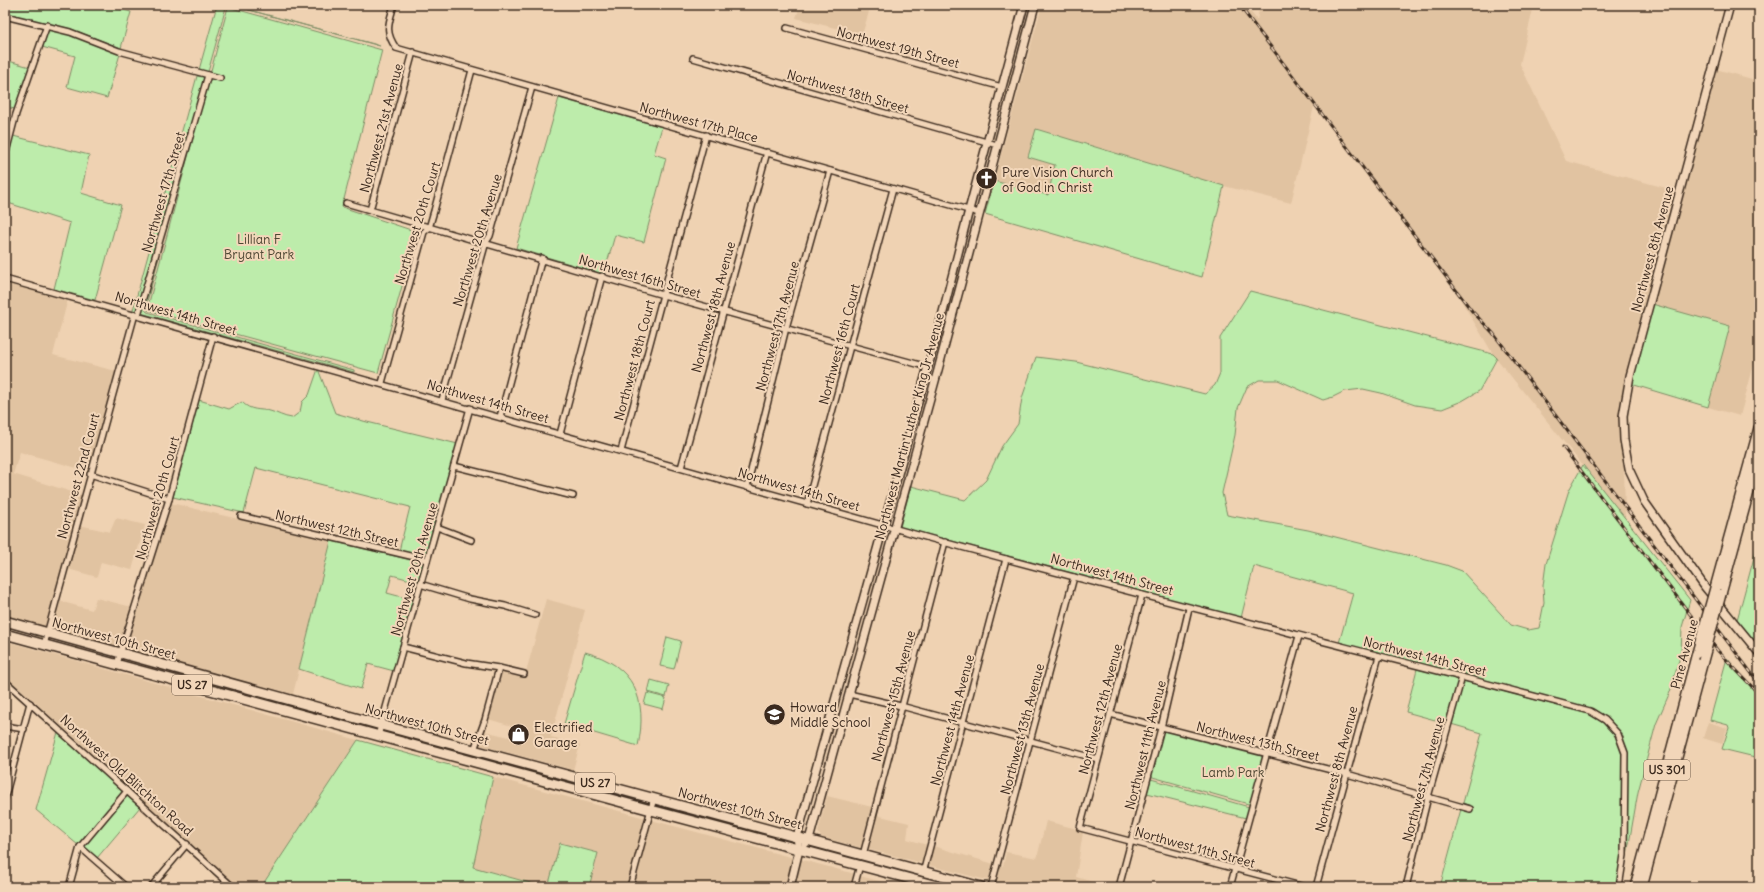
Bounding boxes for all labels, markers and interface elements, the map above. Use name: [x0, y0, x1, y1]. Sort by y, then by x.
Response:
street label: Northwest 19th Street: [835, 23, 962, 72]
street label: Northwest 21st Avenue: [356, 62, 407, 195]
street label: Northwest 18th Street: [785, 66, 911, 117]
street label: Northwest 17th Place: [638, 99, 760, 146]
street label: Northwest 17th Street: [138, 129, 189, 255]
street label: Northwest 20th Court: [391, 159, 444, 287]
place label: Pure Vision Church of God in Christ: [1002, 164, 1114, 196]
church icon: Pure Vision Church of God in Christ: [973, 166, 999, 192]
street label: Northwest 20th Avenue: [449, 172, 506, 309]
street label: Northwest 8th Avenue: [1627, 184, 1678, 314]
park label: Lillian F Bryant Park: [224, 231, 295, 263]
street label: Northwest 18th Avenue: [688, 240, 739, 375]
street label: Northwest 16th Street: [577, 251, 703, 302]
street label: Northwest 17th Avenue: [752, 259, 803, 393]
street label: Northwest 16th Court: [815, 281, 864, 406]
street label: Northwest 14th Street: [113, 288, 239, 339]
street label: Northwest 18th Court: [610, 297, 659, 422]
street label: Northwest Martin Luther King Jr Avenue: [871, 311, 948, 541]
street label: Northwest 14th Street: [425, 376, 551, 427]
street label: Northwest 22nd Court: [54, 411, 104, 541]
street label: Northwest 20th Court: [132, 434, 183, 562]
street label: Northwest 14th Street: [736, 464, 862, 515]
street label: Northwest 20th Avenue: [387, 500, 442, 638]
street label: Northwest 12th Street: [274, 506, 401, 551]
street label: Northwest 14th Street: [1049, 550, 1176, 599]
street label: Northwest 10th Street: [50, 614, 178, 663]
street label: Pine Avenue: [1667, 617, 1702, 691]
street label: Northwest 15th Avenue: [868, 629, 919, 764]
street label: Northwest 14th Street: [1362, 633, 1489, 680]
street label: Northwest 12th Avenue: [1075, 642, 1126, 776]
street label: Northwest 14th Avenue: [927, 653, 978, 788]
street label: Northwest 13th Avenue: [997, 662, 1048, 797]
road number: US 27: [172, 675, 212, 695]
street label: Northwest 11th Avenue: [1121, 679, 1170, 812]
place label: Howard Middle School: [790, 699, 871, 731]
street label: Northwest 10th Street: [363, 700, 491, 749]
school or university icon: Howard Middle School: [762, 701, 788, 727]
street label: Northwest 8th Avenue: [1311, 704, 1362, 834]
street label: Northwest Old Blitchton Road: [57, 711, 197, 840]
street label: Northwest 7th Avenue: [1399, 715, 1448, 844]
street label: Northwest 13th Street: [1195, 718, 1322, 765]
place label: Electrified Garage: [534, 719, 593, 751]
shop icon: Electrified Garage: [505, 721, 531, 747]
road number: US 301: [1644, 760, 1690, 780]
park label: Lamb Park: [1202, 764, 1265, 781]
road number: US 27: [575, 773, 615, 793]
street label: Northwest 10th Street: [676, 784, 804, 833]
street label: Northwest 11th Street: [1133, 823, 1257, 872]

